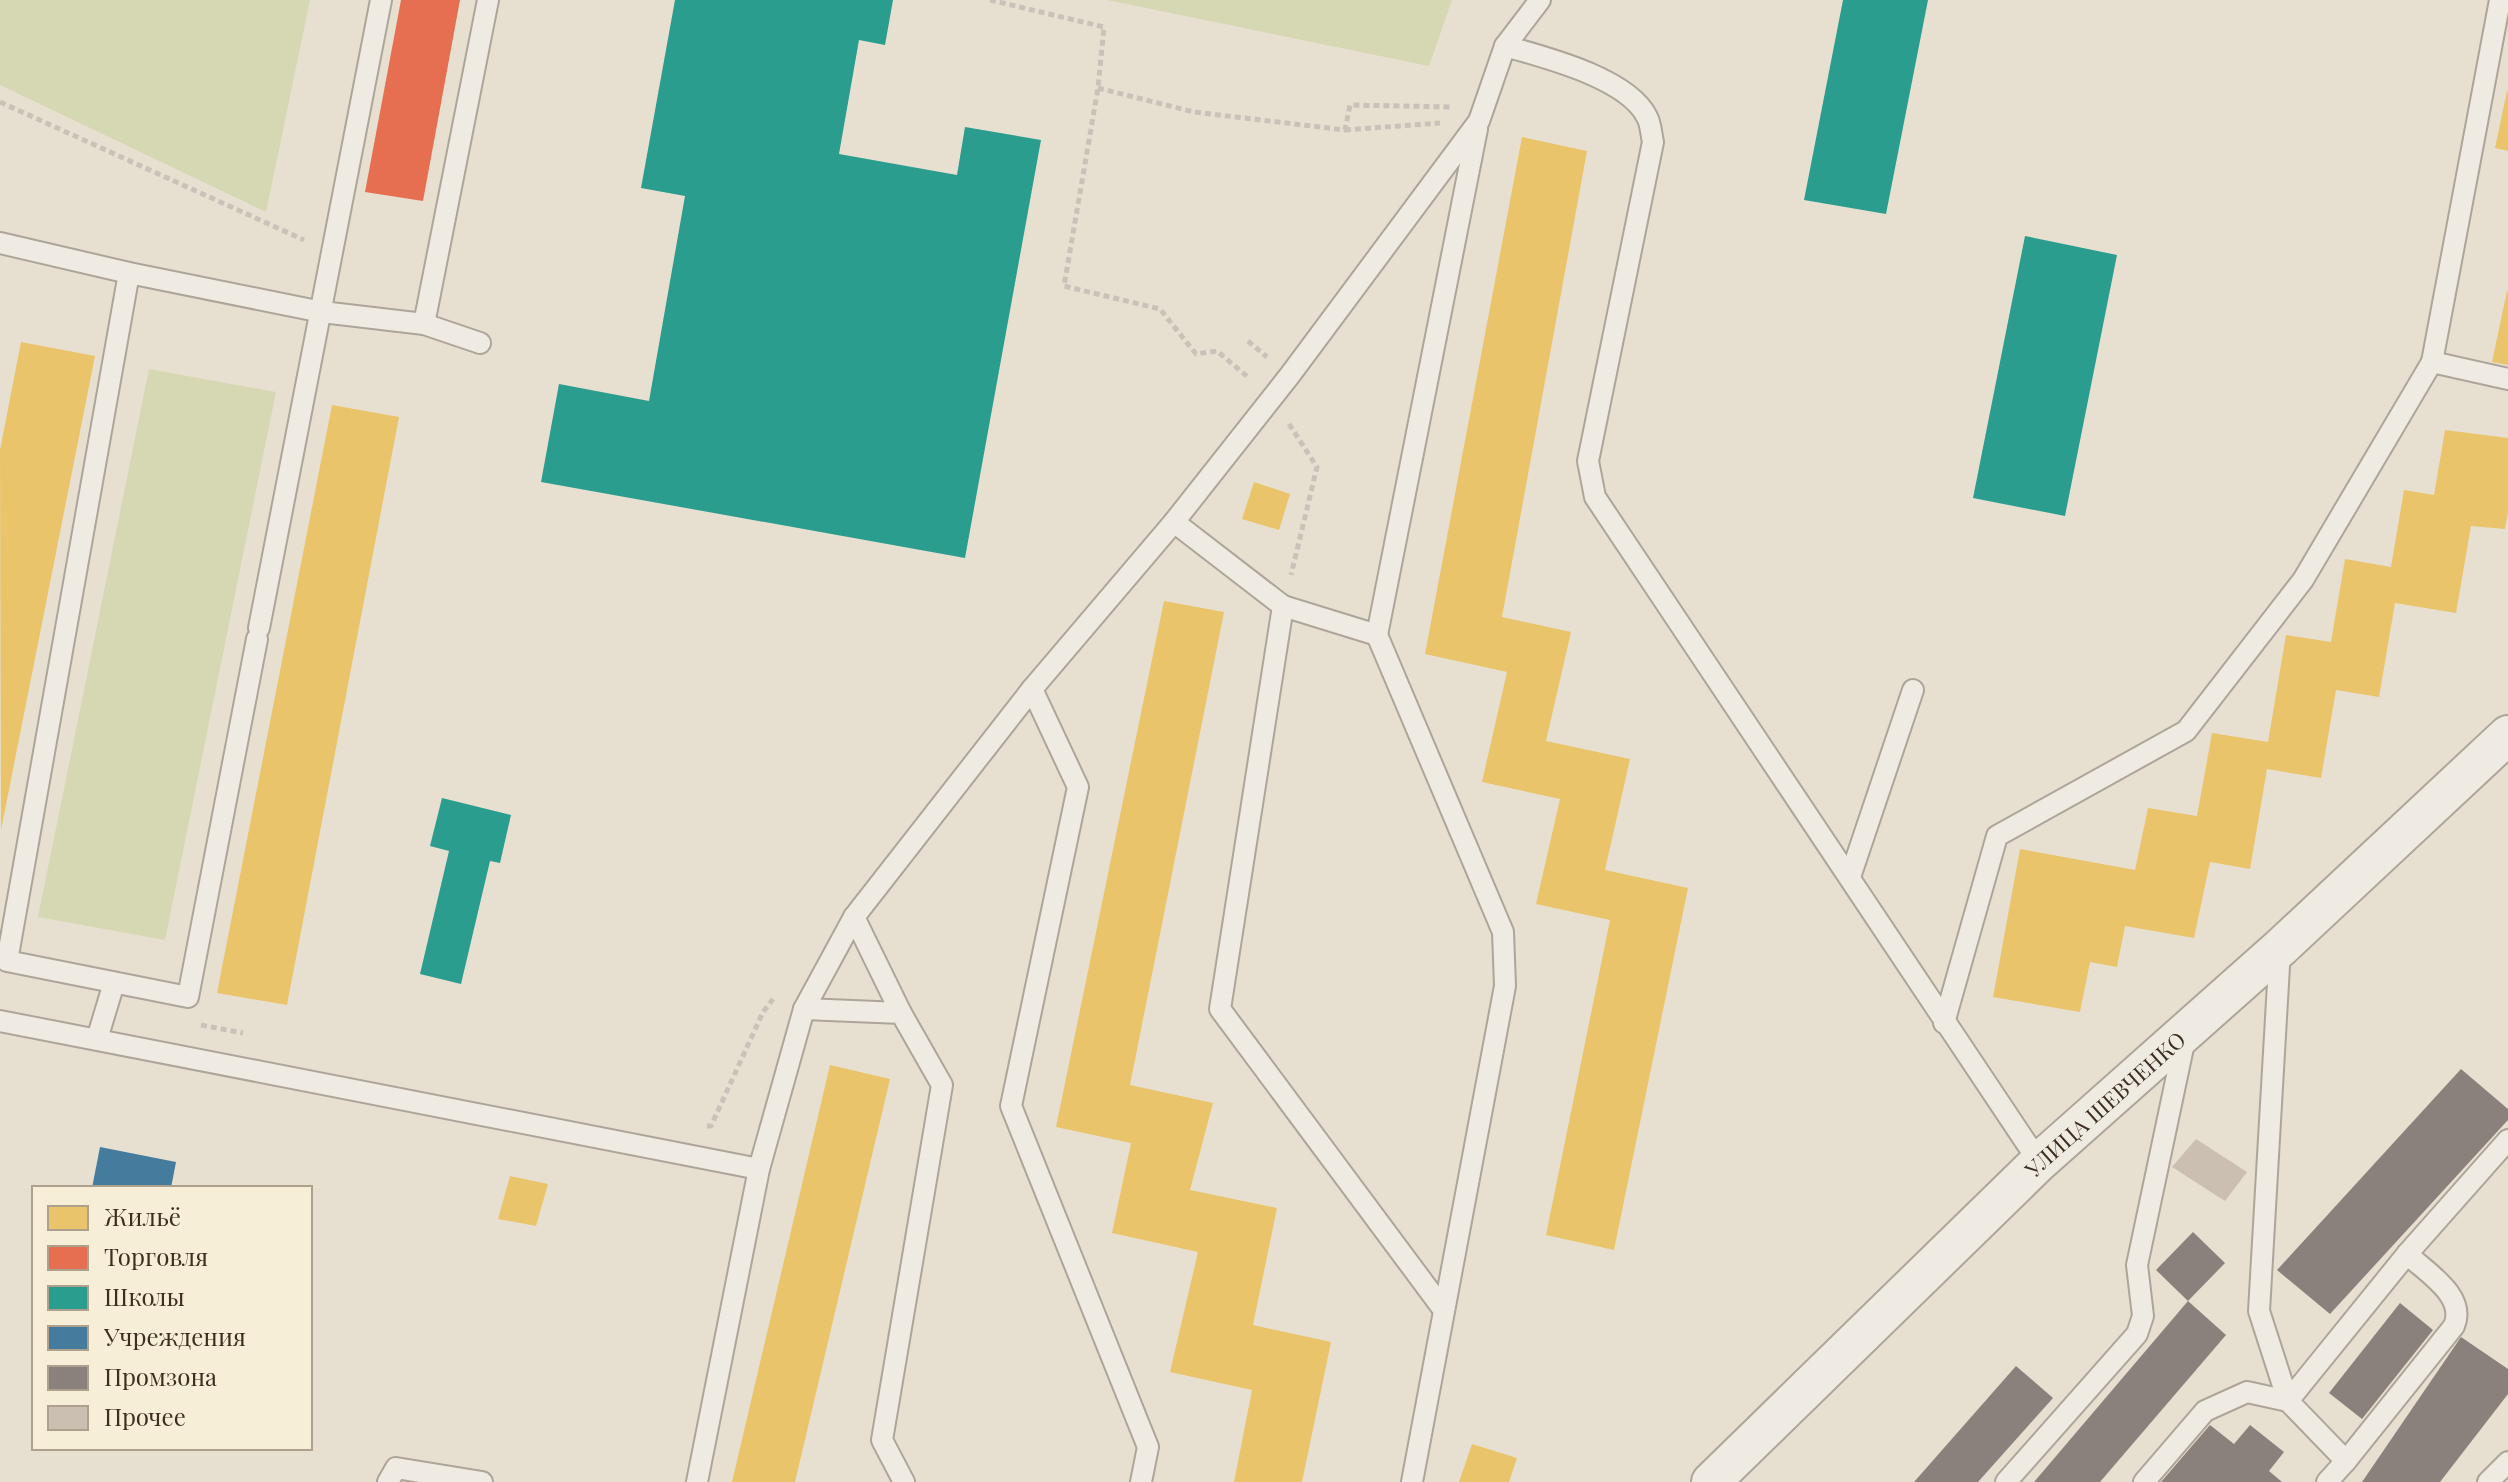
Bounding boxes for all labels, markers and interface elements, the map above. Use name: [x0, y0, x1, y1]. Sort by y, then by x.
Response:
street label: УЛИЦА ШЕВЧЕНКО: [2017, 1024, 2191, 1184]
legend: [32, 1186, 312, 1450]
text: Жильё: [104, 1200, 181, 1232]
text: Торговля: [104, 1240, 208, 1272]
text: Школы: [104, 1280, 185, 1312]
text: Учреждения: [103, 1320, 246, 1352]
text: Промзона: [104, 1360, 217, 1392]
text: Прочее: [104, 1400, 186, 1432]

